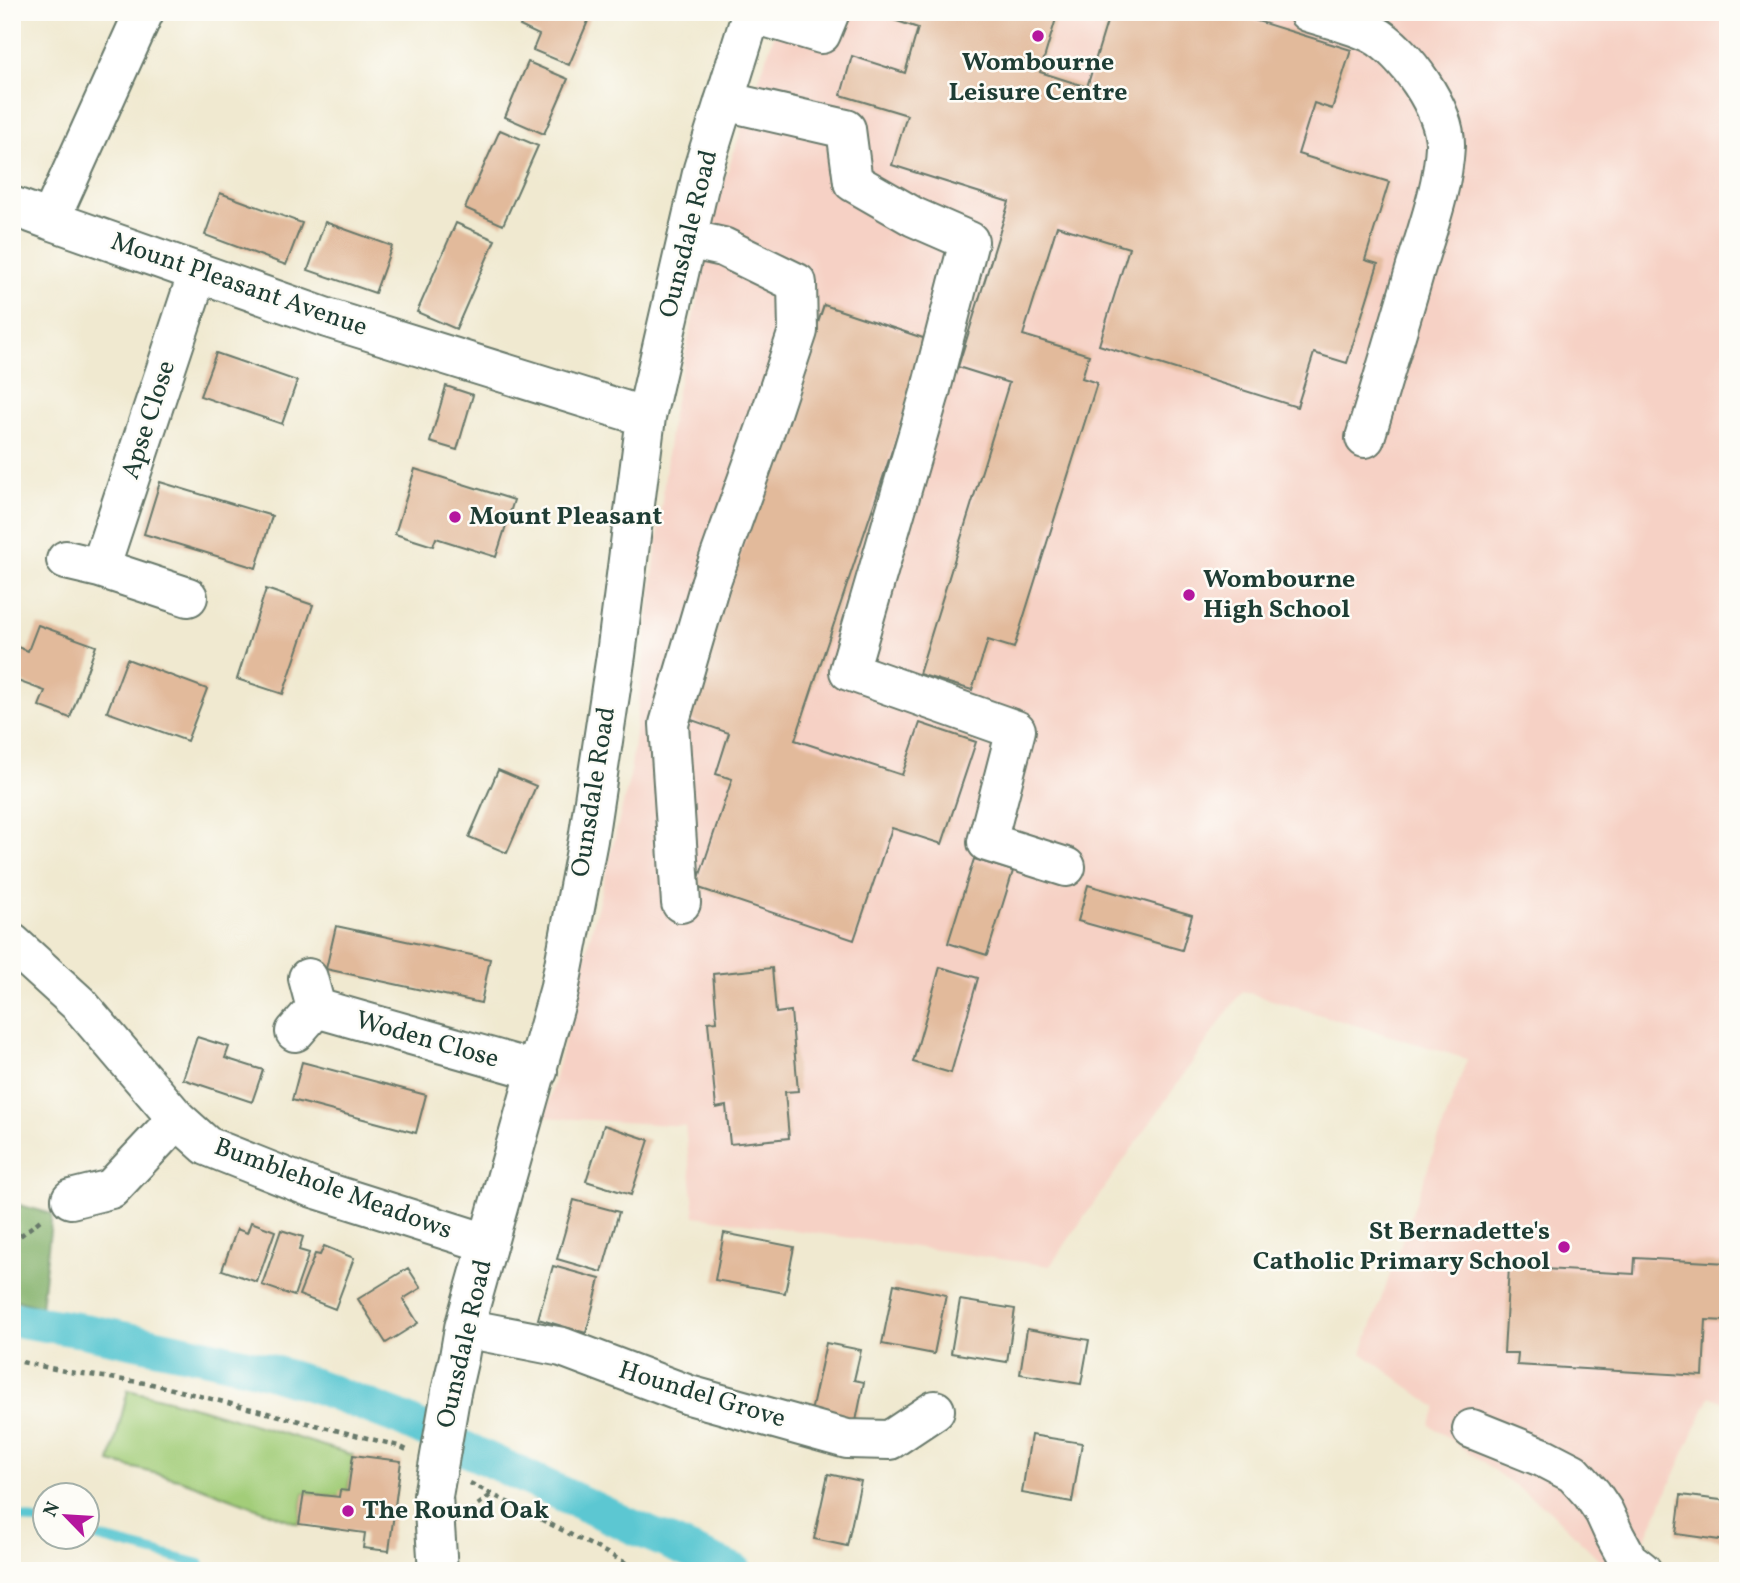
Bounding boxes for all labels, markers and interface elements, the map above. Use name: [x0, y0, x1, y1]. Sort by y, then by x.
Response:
marker: Wombourne Leisure Centre: [1030, 28, 1046, 44]
place label: Wombourne Leisure Centre: [948, 45, 1128, 111]
street label: Ounsdale Road: [651, 146, 727, 322]
street label: Mount Pleasant Avenue: [106, 224, 372, 346]
street label: Apse Close: [113, 356, 185, 484]
place label: Mount Pleasant: [469, 499, 662, 535]
marker: Mount Pleasant: [447, 509, 463, 525]
place label: Wombourne High School: [1203, 562, 1355, 628]
marker: Wombourne High School: [1181, 587, 1197, 603]
street label: Ounsdale Road: [563, 704, 625, 880]
street label: Woden Close: [351, 1002, 503, 1078]
street label: Bumblehole Meadows: [209, 1129, 457, 1249]
place label: St Bernadette's Catholic Primary School: [1253, 1214, 1550, 1280]
marker: St Bernadette's Catholic Primary School: [1556, 1239, 1572, 1255]
street label: Ounsdale Road: [428, 1256, 502, 1432]
street label: Houndel Grove: [614, 1353, 790, 1437]
north arrow: [32, 1482, 102, 1552]
place label: The Round Oak: [362, 1493, 549, 1529]
text: N: [38, 1498, 67, 1521]
marker: The Round Oak: [340, 1503, 356, 1519]

